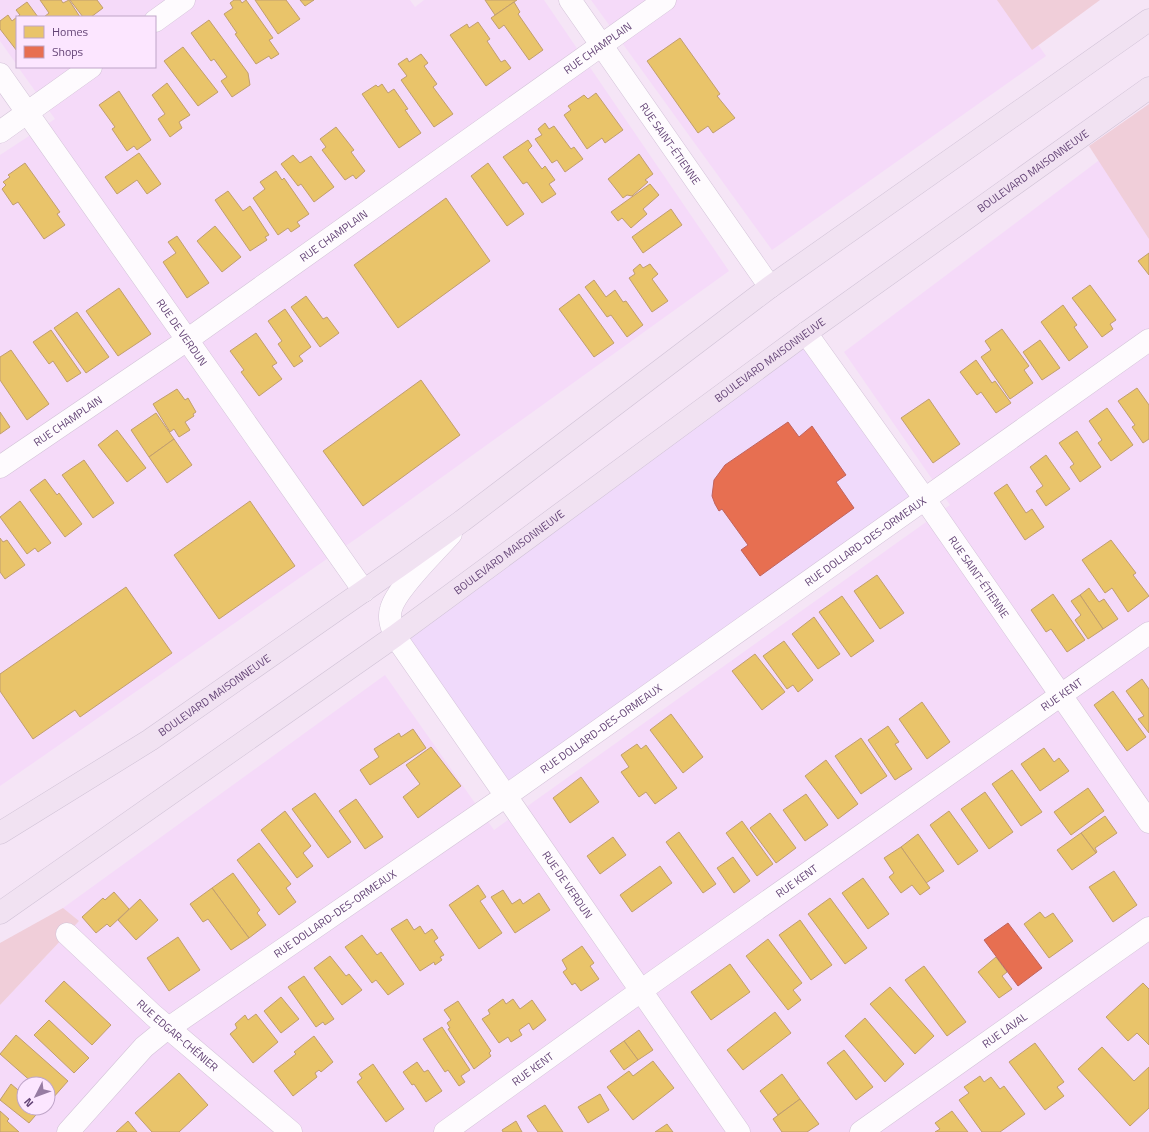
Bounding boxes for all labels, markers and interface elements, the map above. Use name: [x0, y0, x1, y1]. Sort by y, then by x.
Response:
legend: [16, 16, 156, 68]
street label: RUE CHAMPLAIN: [560, 18, 635, 78]
text: Homes: [52, 22, 88, 41]
text: Shops: [52, 42, 84, 61]
street label: RUE SAINT-ÉTIENNE: [636, 99, 704, 188]
street label: BOULEVARD MAISONNEUVE: [974, 125, 1092, 216]
street label: RUE CHAMPLAIN: [296, 206, 371, 265]
street label: RUE DE VERDUN: [153, 296, 211, 369]
street label: BOULEVARD MAISONNEUVE: [711, 314, 828, 406]
street label: RUE CHAMPLAIN: [30, 392, 105, 450]
street label: RUE DOLLARD-DES-ORMEAUX: [801, 493, 929, 590]
street label: BOULEVARD MAISONNEUVE: [450, 506, 568, 598]
street label: RUE SAINT-ÉTIENNE: [945, 533, 1013, 621]
street label: BOULEVARD MAISONNEUVE: [155, 650, 274, 740]
street label: RUE KENT: [1037, 674, 1086, 715]
street label: RUE DOLLARD-DES-ORMEAUX: [537, 680, 665, 777]
street label: RUE DE VERDUN: [538, 848, 596, 922]
street label: RUE KENT: [772, 861, 821, 901]
street label: RUE DOLLARD-DES-ORMEAUX: [270, 866, 400, 962]
street label: RUE EDGAR-CHÉNIER: [133, 996, 222, 1075]
street label: RUE LAVAL: [979, 1008, 1031, 1052]
street label: RUE KENT: [508, 1048, 557, 1089]
north arrow: [16, 1076, 56, 1116]
text: N: [20, 1095, 37, 1111]

